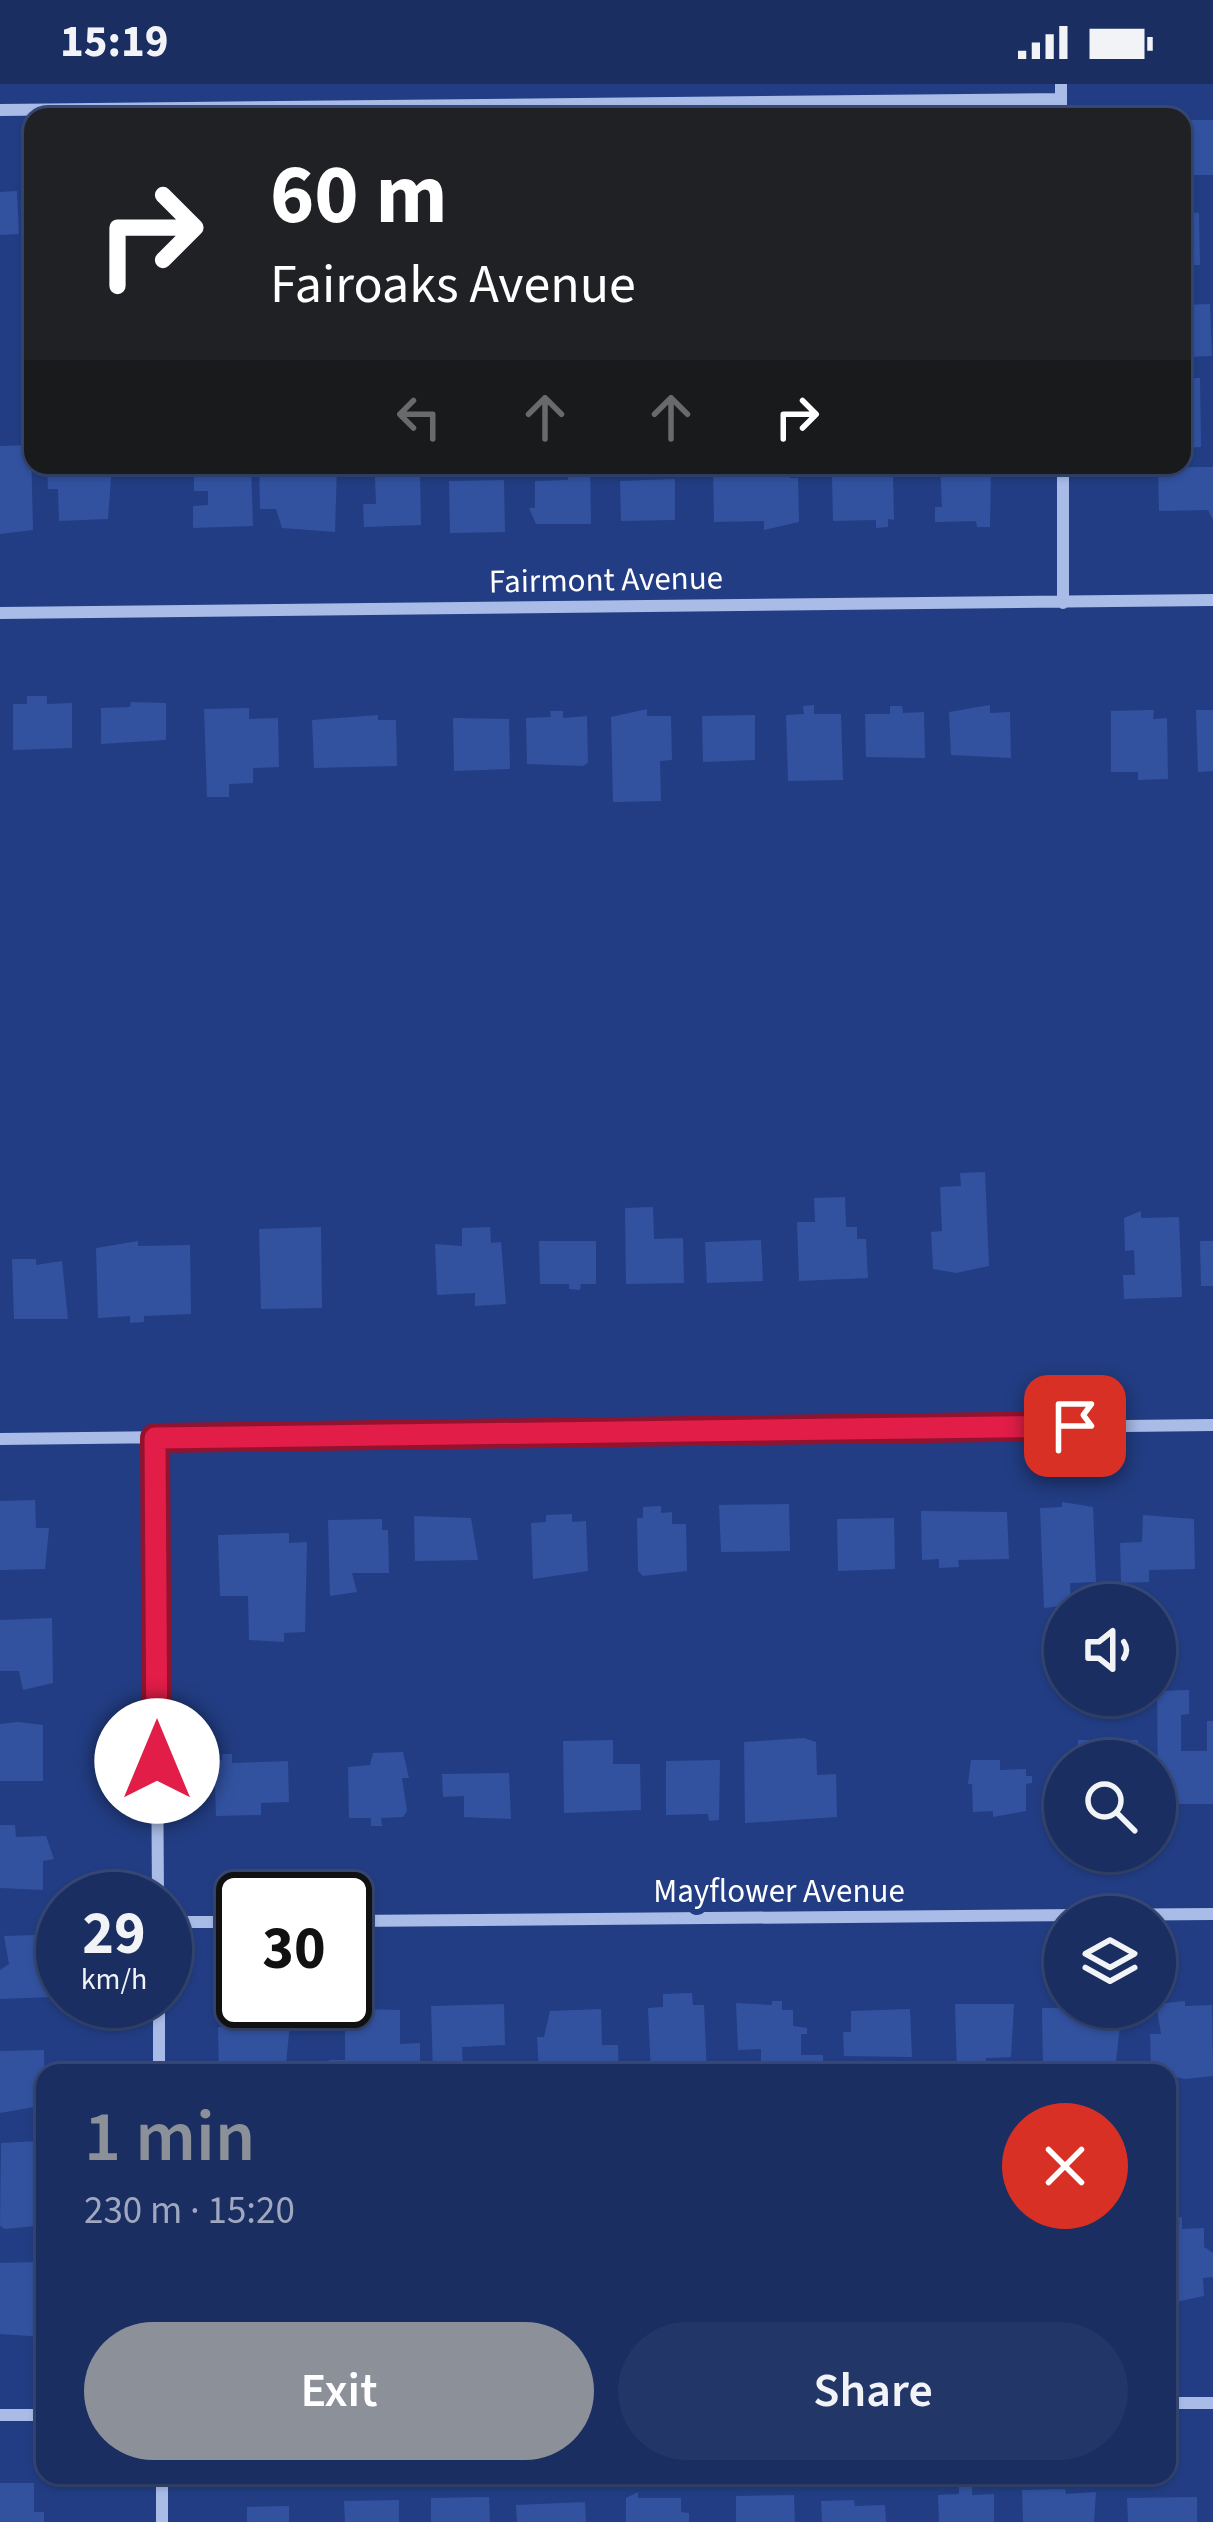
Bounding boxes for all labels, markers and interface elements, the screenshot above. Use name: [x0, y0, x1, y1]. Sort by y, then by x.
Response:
text: 15:19: [60, 10, 169, 74]
text: 60 m: [270, 136, 448, 256]
icon: right: [72, 156, 228, 312]
text: Fairoaks Avenue: [270, 247, 636, 324]
icon: left: [386, 384, 452, 450]
icon: ahead: [512, 384, 578, 450]
icon: ahead: [638, 384, 704, 450]
icon: right: [764, 384, 830, 450]
street label: Fairmont Avenue: [489, 554, 723, 606]
pin: [1024, 1375, 1126, 1477]
icon: arrive: [1042, 1393, 1108, 1459]
map controls: [1044, 1584, 1176, 2028]
button: sound: [1044, 1584, 1176, 1716]
position arrow: [94, 1698, 220, 1824]
button: search: [1044, 1740, 1176, 1872]
street label: Mayflower Avenue: [653, 1868, 905, 1915]
speed limit sign: 30: [216, 1872, 372, 2028]
text: 29: [82, 1892, 146, 1977]
button: layers: [1044, 1896, 1176, 2028]
text: km/h: [81, 1958, 147, 2001]
text: 1 min: [84, 2086, 255, 2189]
button: close: [1002, 2103, 1128, 2229]
text: 230 m · 15:20: [84, 2183, 295, 2239]
button: Exit: [84, 2322, 594, 2460]
button: Share: [618, 2322, 1128, 2460]

